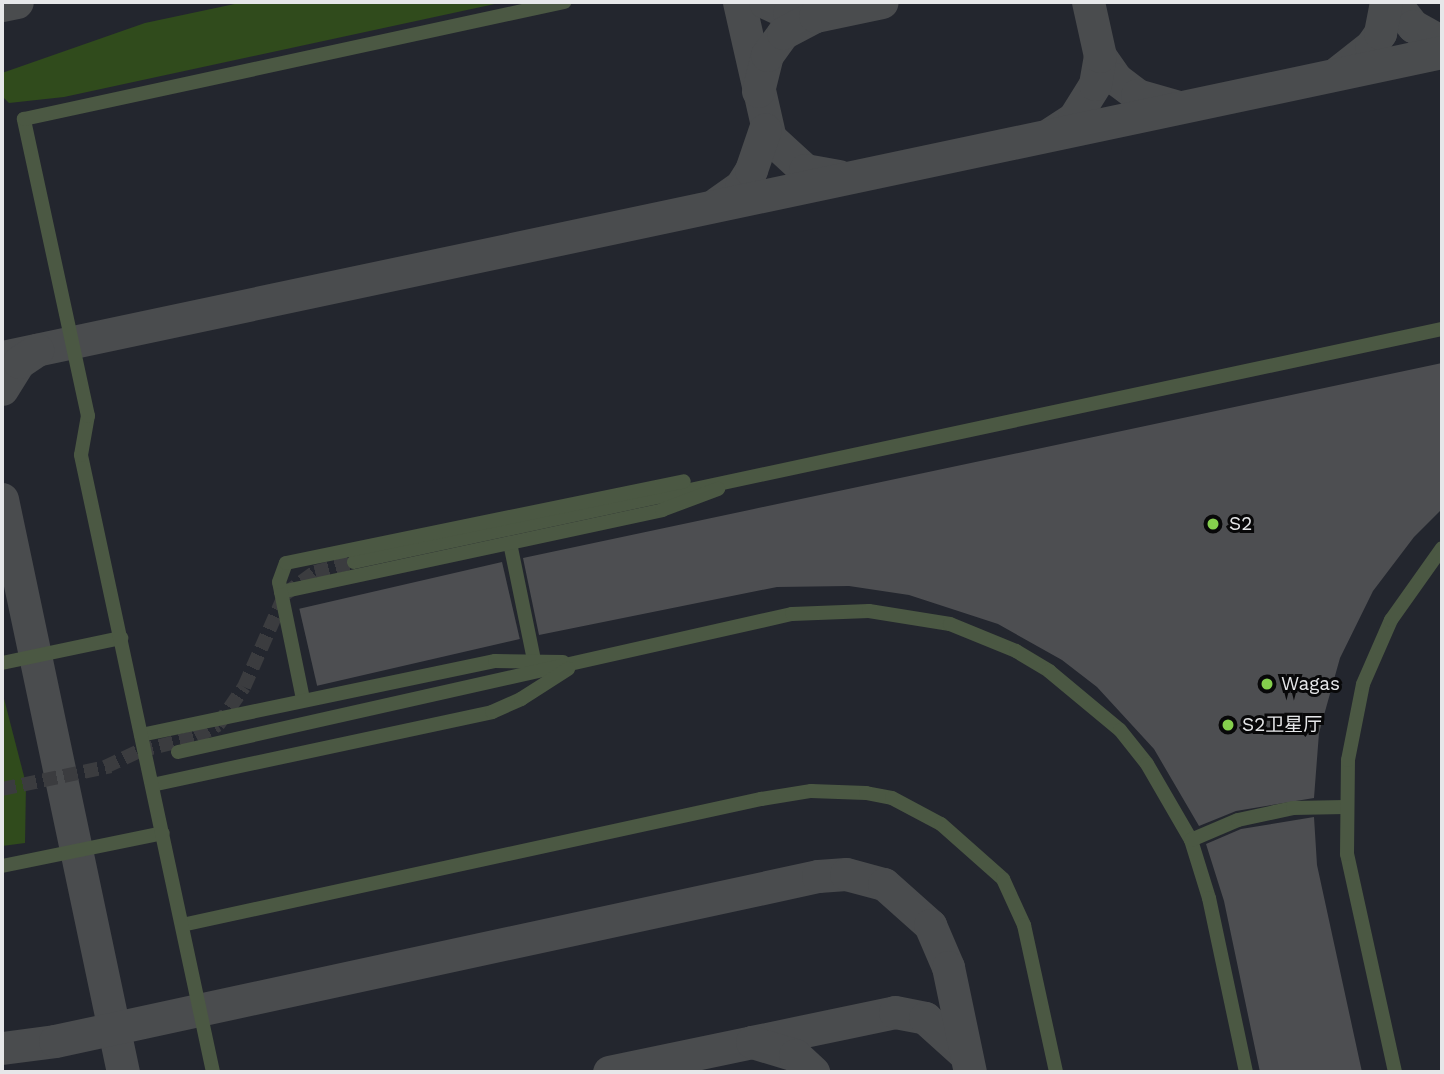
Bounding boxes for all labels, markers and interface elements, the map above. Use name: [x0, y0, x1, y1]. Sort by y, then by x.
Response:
place label: S2: [1229, 513, 1252, 535]
marker: S2: [1203, 514, 1223, 534]
place label: Wagas: [1281, 673, 1340, 695]
marker: Wagas: [1259, 676, 1275, 692]
place label: S2卫星厅: [1242, 714, 1322, 736]
marker: S2卫星厅: [1220, 717, 1236, 733]

